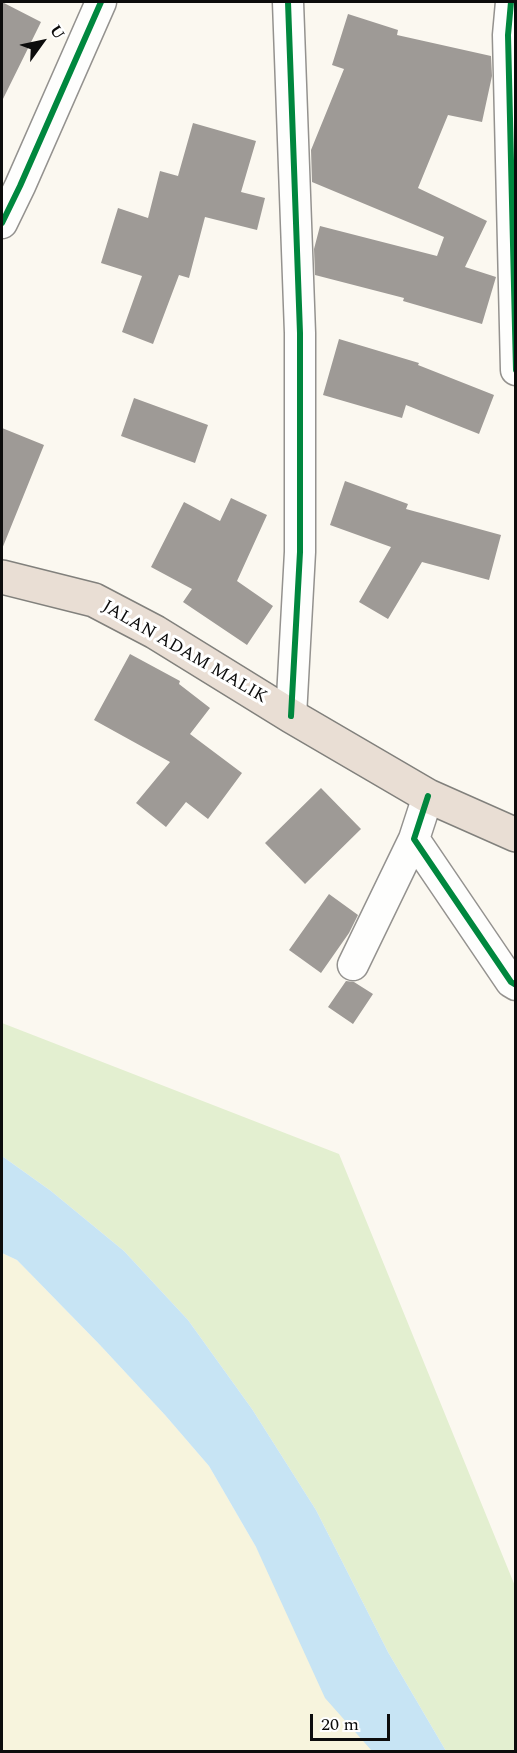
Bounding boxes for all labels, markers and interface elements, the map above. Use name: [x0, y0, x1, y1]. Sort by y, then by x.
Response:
north arrow: [12, 12, 72, 72]
text: U: [43, 20, 71, 44]
street label: JALAN ADAM MALIK: [98, 597, 270, 709]
scale bar: [313, 1702, 392, 1740]
text: 20 m: [321, 1711, 359, 1738]

